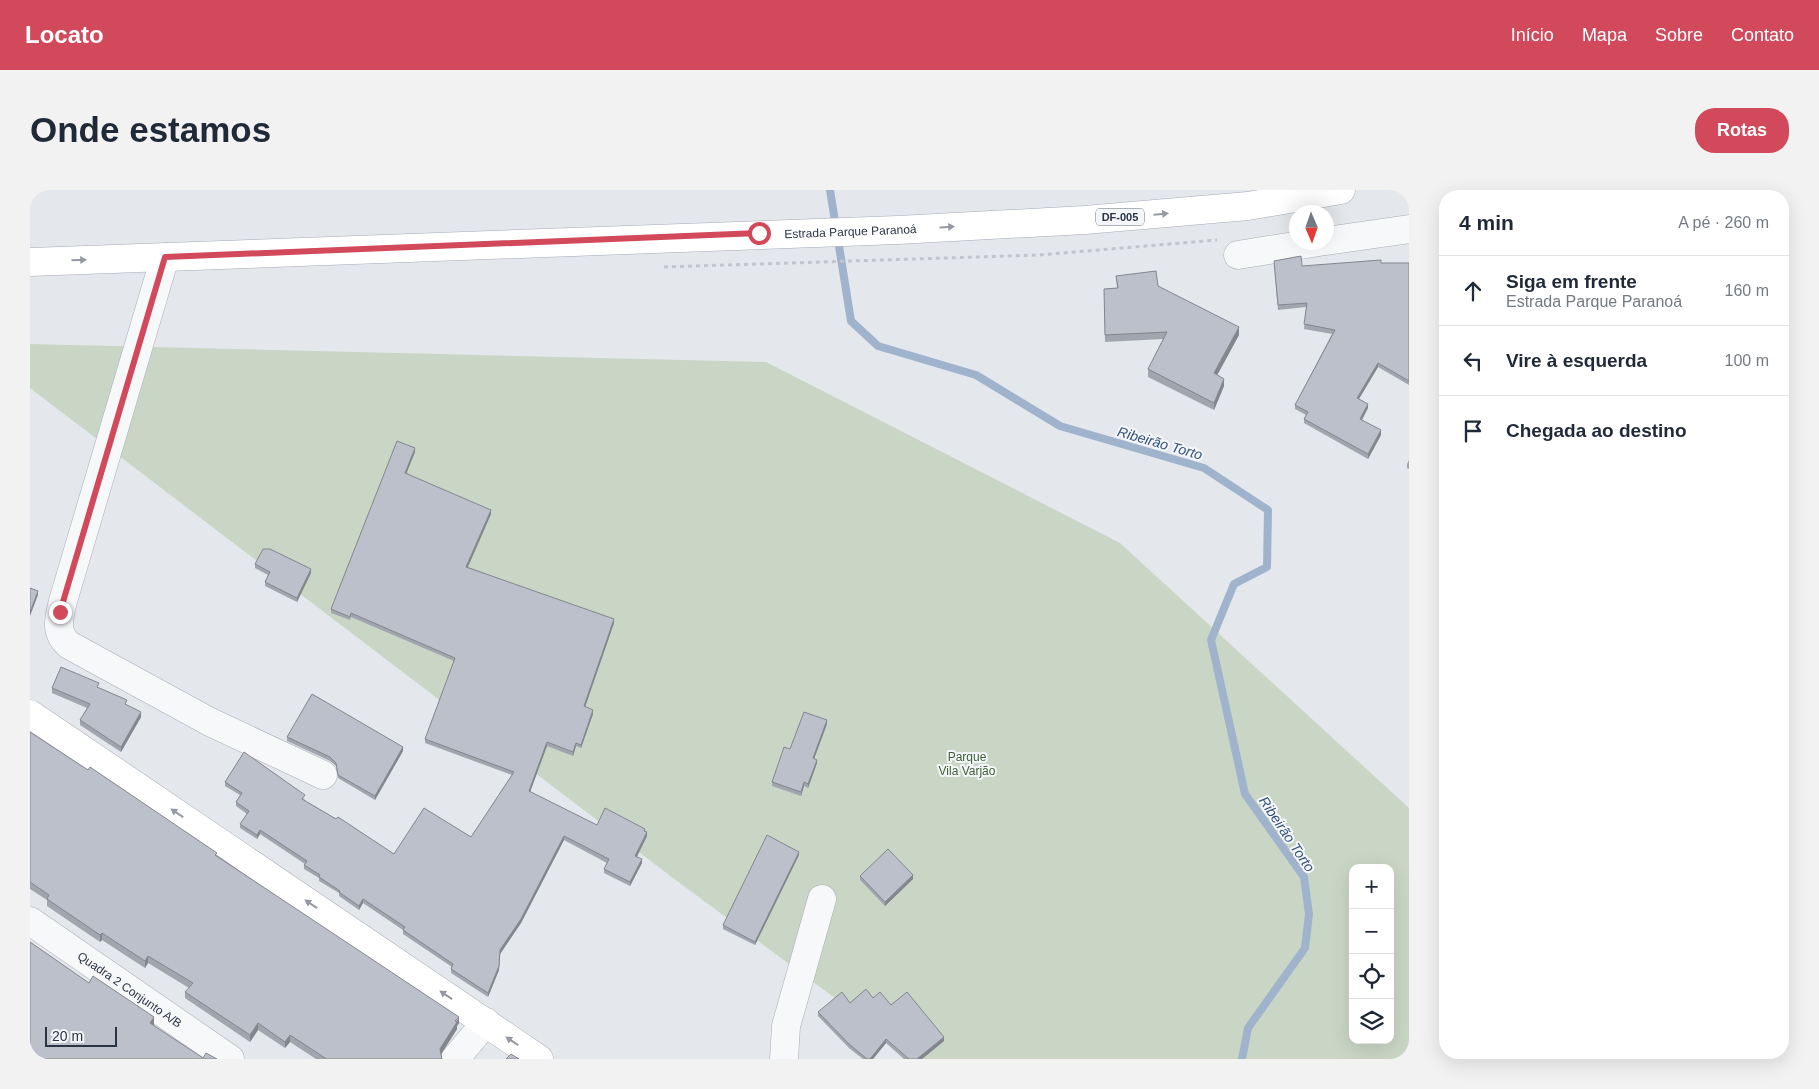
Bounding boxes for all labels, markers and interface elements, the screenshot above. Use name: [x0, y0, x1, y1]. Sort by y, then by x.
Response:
text: Locato: [25, 21, 104, 48]
text: Início: [1511, 25, 1554, 45]
text: Mapa: [1582, 25, 1627, 45]
text: Sobre: [1655, 25, 1703, 45]
text: Contato: [1731, 25, 1794, 45]
button: Rotas: [1695, 108, 1789, 153]
text: Onde estamos: [30, 110, 271, 149]
north arrow: [1289, 205, 1334, 250]
road number: DF-005: [1096, 208, 1144, 226]
one-way arrow: [1154, 209, 1170, 217]
text: 4 min: [1459, 211, 1514, 234]
text: A pé · 260 m: [1678, 214, 1769, 231]
route start: [748, 222, 771, 245]
street label: Estrada Parque Paranoá: [784, 222, 917, 241]
one-way arrow: [939, 223, 955, 231]
one-way arrow: [71, 256, 87, 264]
text: Siga em frente: [1506, 271, 1637, 292]
icon: ahead: [1459, 277, 1487, 305]
text: 160 m: [1725, 282, 1769, 299]
text: Estrada Parque Paranoá: [1506, 293, 1682, 310]
icon: left: [1459, 347, 1487, 375]
text: Vire à esquerda: [1506, 350, 1647, 371]
text: 100 m: [1725, 352, 1769, 369]
icon: arrive: [1459, 417, 1487, 445]
text: Chegada ao destino: [1506, 420, 1687, 441]
water label: Ribeirão Torto: [1116, 423, 1204, 463]
route end: [49, 601, 72, 624]
park label: Parque Vila Varjão: [939, 750, 996, 778]
water label: Ribeirão Torto: [1256, 793, 1318, 875]
one-way arrow: [170, 808, 183, 818]
map controls: [1349, 864, 1394, 1044]
button: +: [1349, 864, 1394, 909]
one-way arrow: [305, 899, 318, 908]
button: −: [1349, 909, 1394, 954]
street label: Quadra 2 Conjunto A/B: [75, 949, 184, 1031]
button: locate: [1349, 954, 1394, 999]
one-way arrow: [439, 990, 453, 999]
button: layers: [1349, 999, 1394, 1044]
scale bar: [45, 1024, 118, 1047]
text: 20 m: [52, 1028, 83, 1044]
one-way arrow: [506, 1036, 519, 1046]

